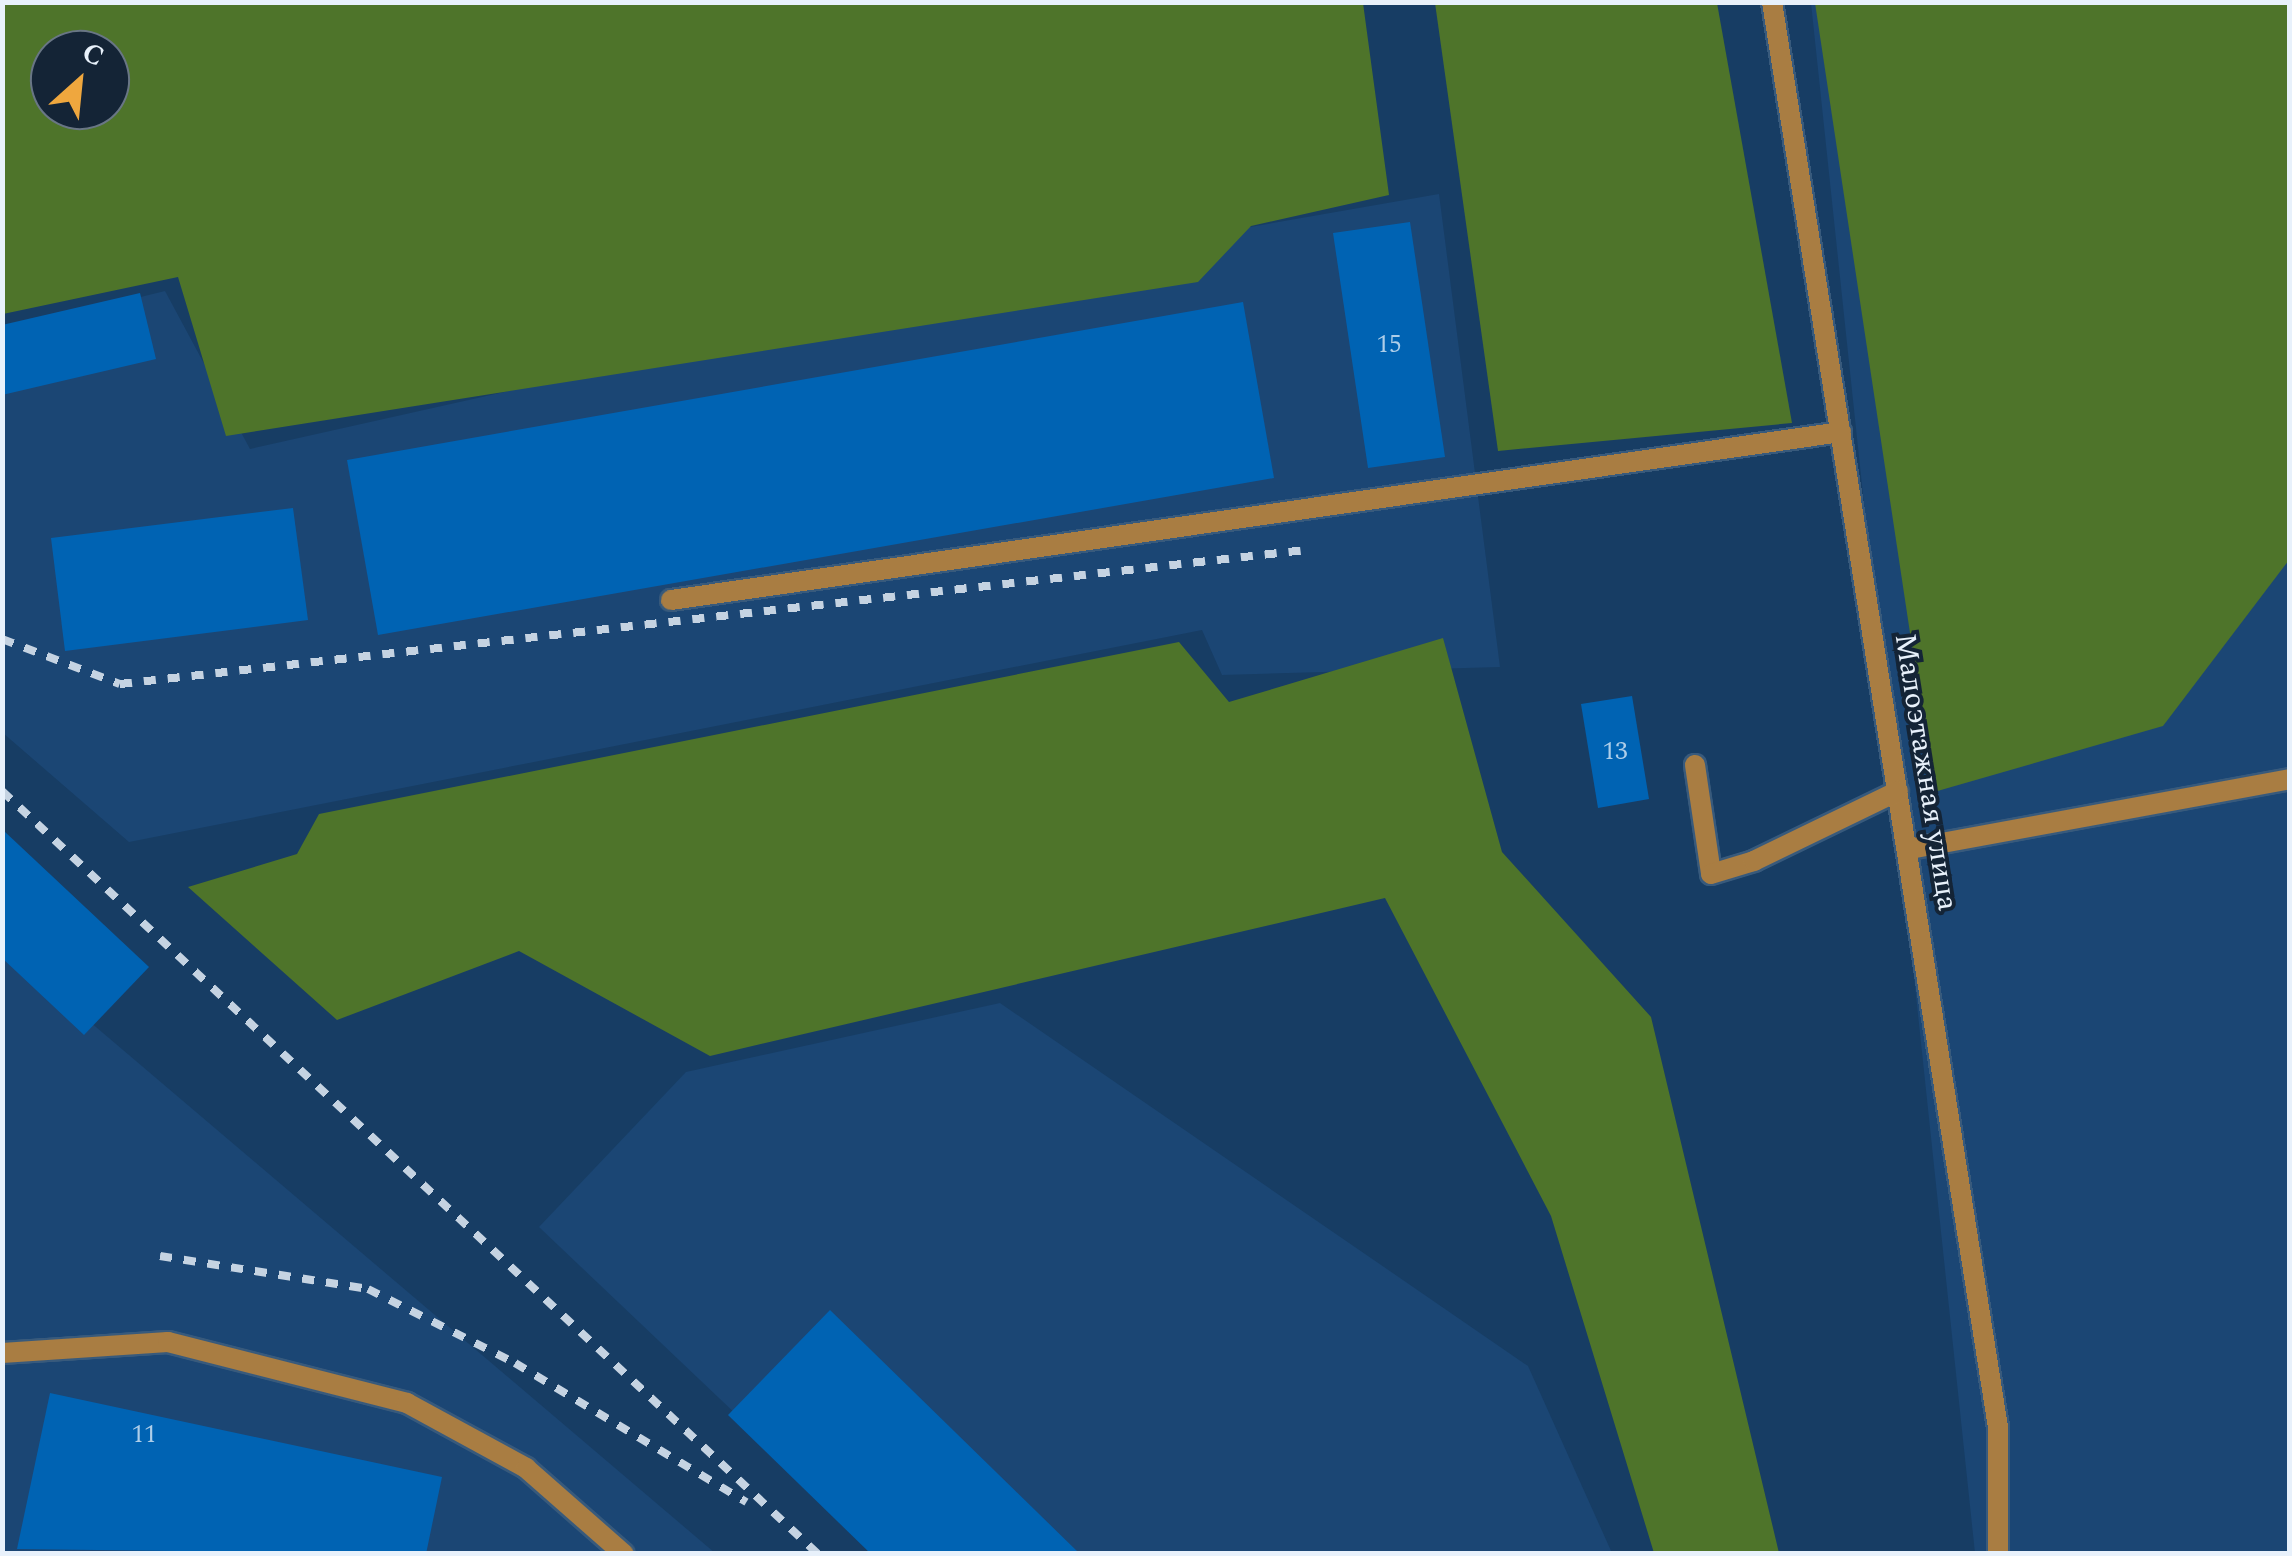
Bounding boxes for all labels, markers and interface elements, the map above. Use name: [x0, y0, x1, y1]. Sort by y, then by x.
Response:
north arrow: [30, 30, 130, 130]
text: С: [74, 31, 112, 78]
house number: 15: [1377, 330, 1401, 360]
street label: Малоэтажная улица: [1886, 631, 1966, 913]
house number: 13: [1603, 737, 1627, 767]
house number: 11: [132, 1420, 156, 1450]

